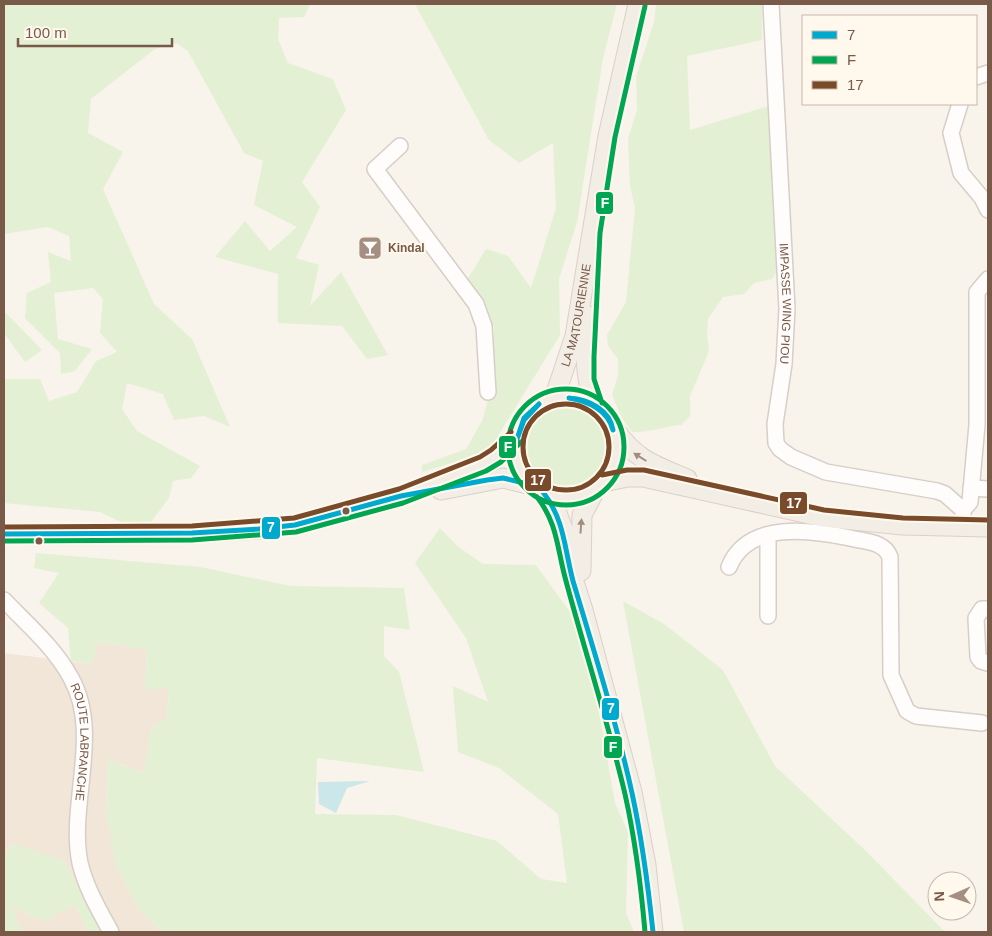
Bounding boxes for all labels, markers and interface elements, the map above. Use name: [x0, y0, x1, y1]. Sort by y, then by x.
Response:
scale bar: [18, 15, 171, 47]
legend: [802, 15, 977, 105]
text: 100 m: [25, 24, 67, 41]
text: 7: [847, 26, 855, 43]
text: F: [847, 51, 856, 68]
text: 17: [847, 76, 864, 93]
line badge: F: [595, 191, 614, 215]
text: F: [601, 195, 610, 211]
bar icon: Kindal: [357, 235, 383, 261]
place label: Kindal: [388, 241, 425, 255]
street label: IMPASSE WING PIOU: [777, 243, 794, 365]
street label: LA MATOURIENNE: [558, 263, 594, 368]
line badge: F: [498, 435, 517, 459]
text: F: [504, 439, 513, 455]
one-way arrow: [633, 452, 646, 461]
line badge: 17: [524, 468, 552, 492]
text: 17: [530, 472, 546, 488]
line badge: 17: [779, 491, 808, 515]
text: 17: [786, 495, 802, 511]
unlabelled marker: [341, 506, 351, 516]
line badge: 7: [261, 516, 281, 540]
one-way arrow: [577, 518, 585, 534]
text: 7: [267, 519, 275, 535]
unlabelled marker: [34, 536, 44, 546]
street label: ROUTE LABRANCHE: [68, 681, 91, 802]
line badge: 7: [601, 697, 620, 721]
text: 7: [607, 700, 615, 716]
line badge: F: [603, 735, 623, 759]
text: F: [609, 739, 618, 755]
north arrow: [927, 871, 977, 921]
text: N: [931, 891, 947, 902]

